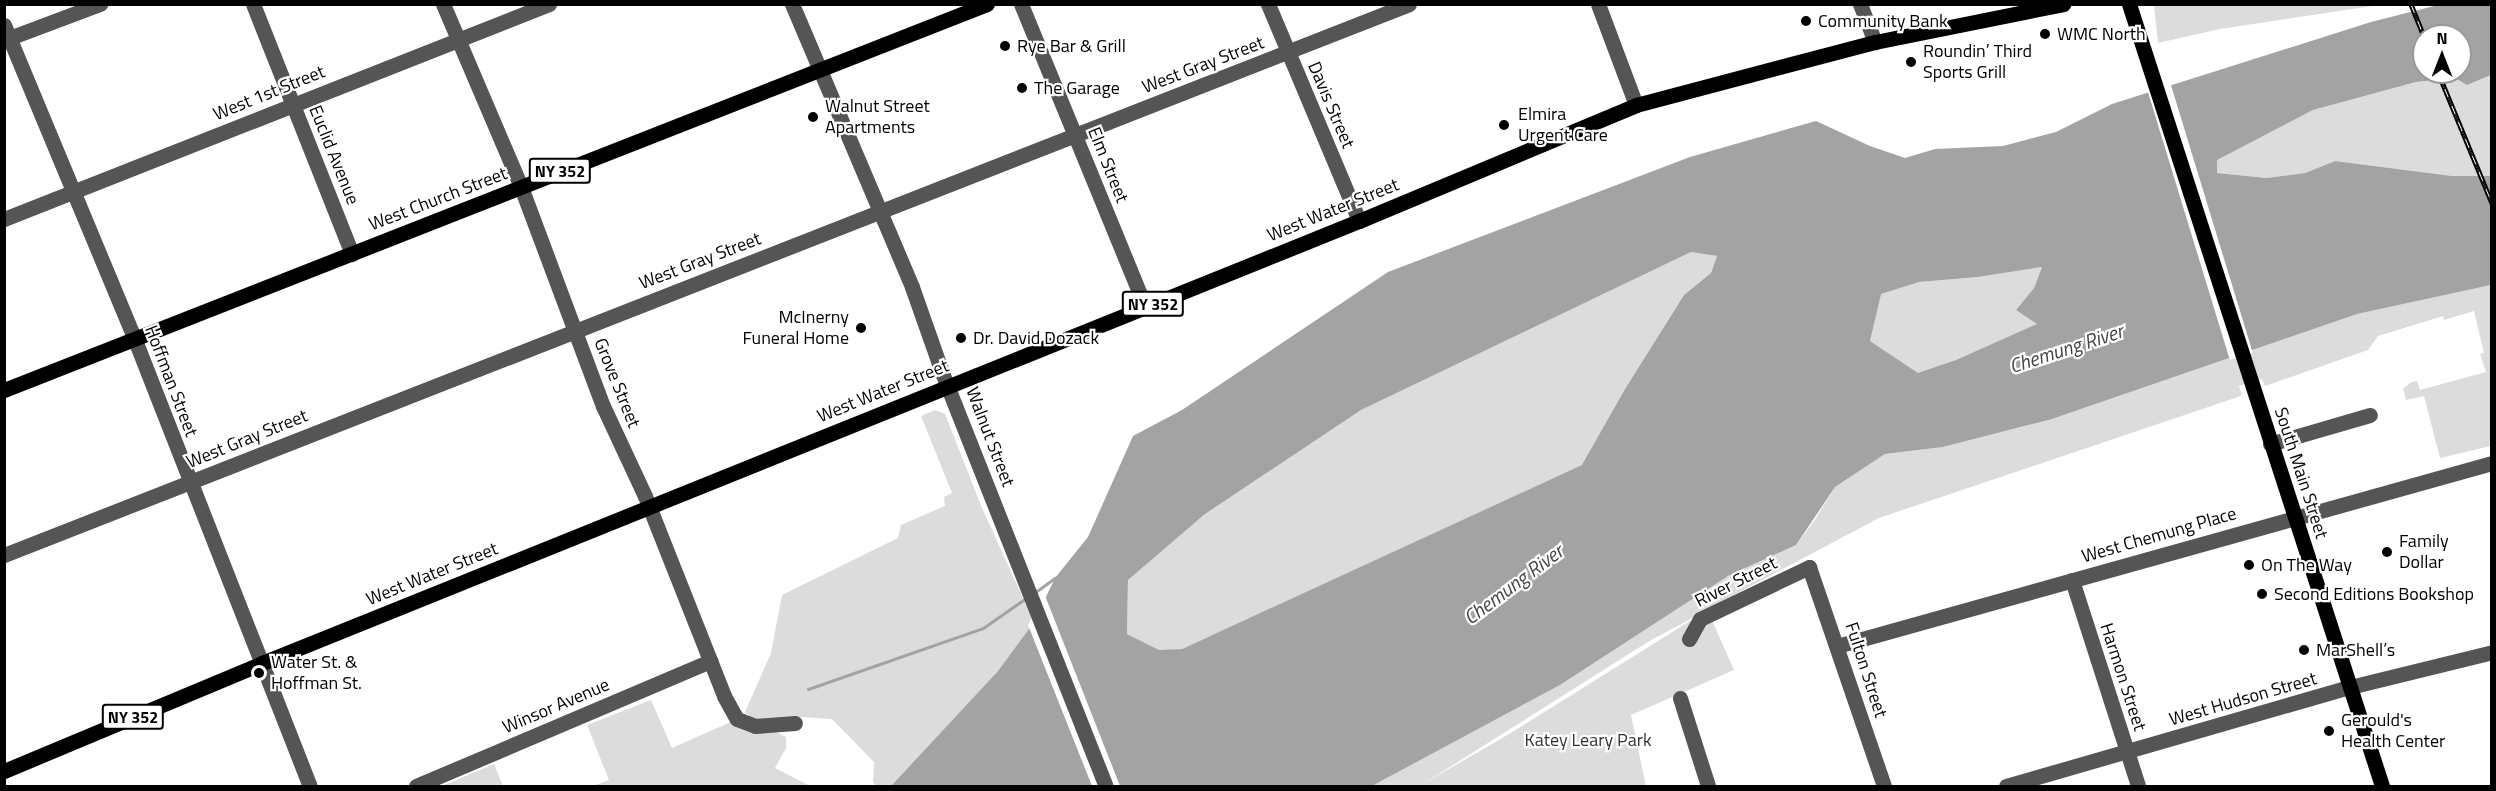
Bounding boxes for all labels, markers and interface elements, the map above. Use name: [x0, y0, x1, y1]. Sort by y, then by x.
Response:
place label: Community Bank: [1818, 10, 1948, 32]
marker: Community Bank: [1799, 14, 1813, 28]
place label: WMC North: [2057, 23, 2146, 45]
north arrow: [2412, 24, 2472, 84]
text: N: [2436, 26, 2448, 50]
marker: WMC North: [2038, 27, 2052, 41]
street label: West Gray Street: [1139, 32, 1267, 98]
place label: Rye Bar & Grill: [1017, 35, 1126, 57]
marker: Rye Bar & Grill: [998, 39, 1012, 53]
place label: Roundin’ Third Sports Grill: [1923, 41, 2032, 84]
marker: Roundin’ Third Sports Grill: [1904, 55, 1918, 69]
street label: Davis Street: [1303, 58, 1359, 152]
street label: West 1st Street: [210, 61, 328, 125]
place label: The Garage: [1034, 77, 1120, 99]
marker: The Garage: [1015, 81, 1029, 95]
place label: Walnut Street Apartments: [825, 96, 930, 138]
street label: Euclid Avenue: [304, 102, 364, 208]
place label: Elmira Urgent Care: [1518, 104, 1608, 146]
marker: Walnut Street Apartments: [806, 110, 820, 124]
marker: Elmira Urgent Care: [1495, 116, 1513, 134]
street label: Elm Street: [1083, 124, 1133, 206]
road number: NY 352: [528, 158, 592, 184]
street label: West Church Street: [366, 163, 510, 235]
street label: West Water Street: [1264, 174, 1402, 246]
street label: West Gray Street: [636, 228, 764, 294]
road number: NY 352: [1122, 291, 1184, 317]
place label: McInerny Funeral Home: [742, 307, 849, 350]
water label: Chemung River: [2006, 318, 2126, 378]
marker: McInerny Funeral Home: [854, 321, 868, 335]
street label: Hoffman Street: [140, 322, 202, 440]
place label: Dr. David Dozack: [973, 327, 1099, 349]
marker: Dr. David Dozack: [954, 331, 968, 345]
street label: Grove Street: [589, 335, 645, 431]
street label: West Water Street: [814, 355, 952, 427]
street label: Walnut Street: [961, 384, 1019, 490]
street label: West Gray Street: [183, 405, 311, 473]
street label: South Main Street: [2270, 405, 2332, 541]
street label: West Chemung Place: [2079, 503, 2239, 567]
place label: Family Dollar: [2399, 531, 2449, 574]
street label: West Water Street: [363, 538, 501, 610]
water label: Chemung River: [1459, 539, 1567, 629]
marker: Family Dollar: [2380, 545, 2394, 559]
street label: River Street: [1691, 552, 1781, 612]
place label: On The Way: [2261, 554, 2352, 576]
marker: On The Way: [2242, 558, 2256, 572]
place label: Second Editions Bookshop: [2274, 583, 2474, 605]
marker: Second Editions Bookshop: [2255, 587, 2269, 601]
street label: Fulton Street: [1840, 620, 1892, 720]
street label: Harmon Street: [2095, 620, 2151, 734]
place label: MarShell’s: [2316, 639, 2395, 661]
marker: MarShell’s: [2297, 643, 2311, 657]
place label: Water St. & Hoffman St.: [271, 652, 362, 694]
marker: Water St. & Hoffman St.: [252, 666, 266, 680]
street label: West Hudson Street: [2167, 668, 2319, 730]
street label: Winsor Avenue: [499, 674, 613, 738]
road number: NY 352: [102, 704, 164, 730]
place label: Gerould's Health Center: [2341, 710, 2445, 752]
marker: Gerould's Health Center: [2322, 724, 2336, 738]
park label: Katey Leary Park: [1524, 729, 1652, 751]

